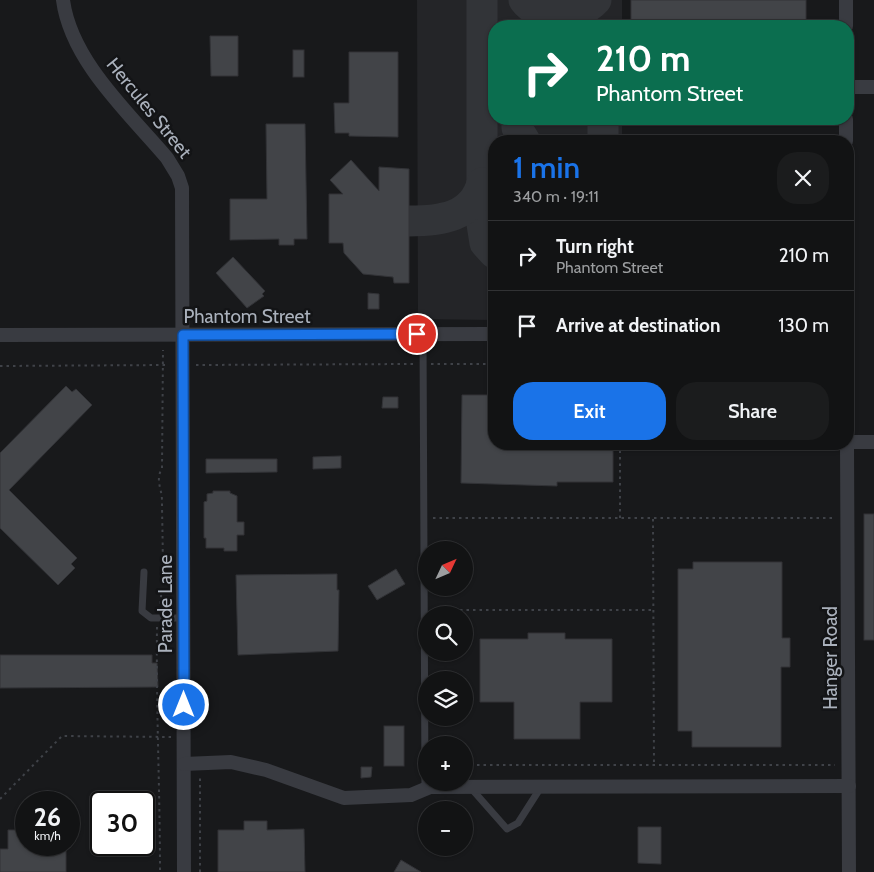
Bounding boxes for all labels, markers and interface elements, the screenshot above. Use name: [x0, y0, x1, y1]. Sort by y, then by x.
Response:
text: 210 m: [596, 37, 690, 80]
icon: right: [513, 40, 578, 105]
street label: Hercules Street: [102, 53, 197, 163]
text: Phantom Street: [596, 80, 743, 107]
text: 1 min: [513, 149, 580, 186]
button: close: [777, 152, 829, 204]
text: 340 m · 19:11: [513, 187, 599, 206]
text: Turn right: [556, 235, 634, 258]
icon: right: [513, 242, 541, 270]
text: 210 m: [779, 244, 829, 267]
text: Phantom Street: [556, 258, 663, 277]
street label: Phantom Street: [183, 305, 311, 328]
icon: arrive: [513, 312, 541, 340]
pin: [396, 313, 438, 355]
text: Arrive at destination: [556, 314, 720, 337]
text: 130 m: [778, 314, 829, 337]
icon: arrive: [403, 320, 431, 348]
button: Exit: [513, 382, 666, 440]
button: Share: [676, 382, 829, 440]
north arrow: [418, 541, 472, 596]
map controls: [418, 541, 473, 856]
street label: Parade Lane: [154, 555, 177, 653]
button: search: [418, 606, 473, 661]
street label: Hanger Road: [819, 606, 842, 710]
button: layers: [418, 671, 473, 726]
position arrow: [157, 678, 209, 730]
button: +: [418, 736, 473, 791]
speed limit sign: 30: [90, 791, 155, 856]
button: −: [418, 801, 473, 856]
text: 26: [34, 802, 61, 832]
text: km/h: [34, 828, 61, 843]

